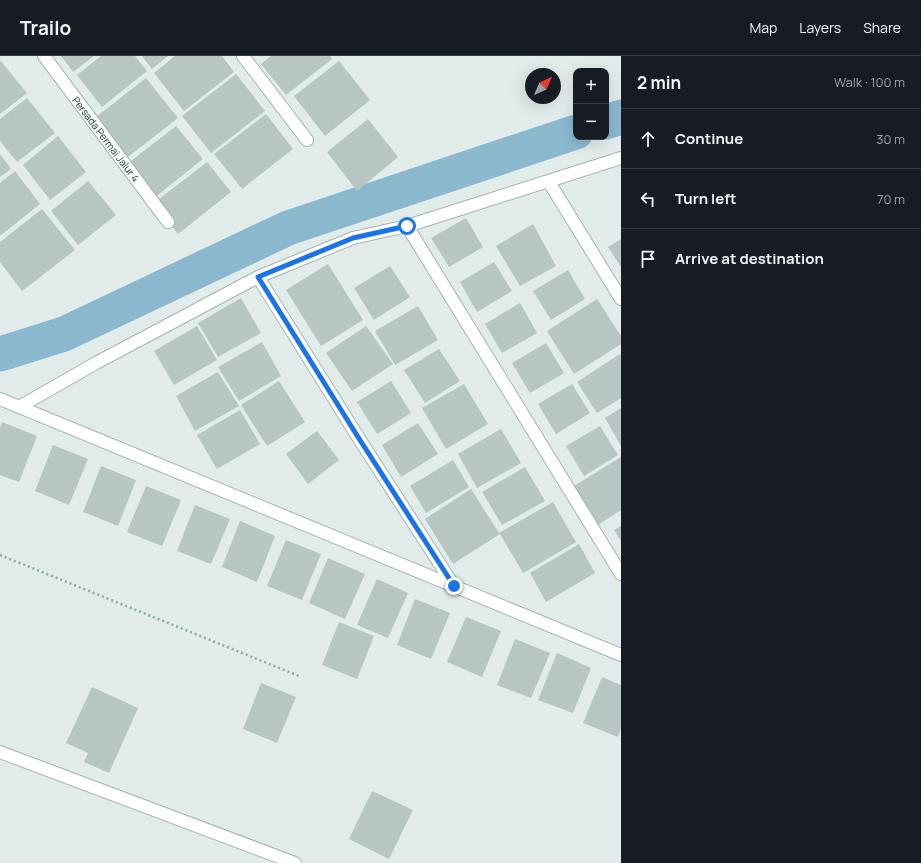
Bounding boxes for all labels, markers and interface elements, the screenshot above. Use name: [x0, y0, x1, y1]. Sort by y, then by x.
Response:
text: Trailo: [20, 15, 71, 41]
text: Map: [749, 18, 777, 37]
text: Layers: [799, 18, 841, 37]
text: Share: [863, 18, 901, 37]
north arrow: [525, 68, 561, 104]
map controls: [573, 68, 609, 140]
button: +: [573, 68, 609, 104]
text: 2 min: [637, 71, 681, 94]
text: Walk · 100 m: [834, 73, 905, 91]
street label: Persada Permai Jalur 4: [69, 94, 143, 185]
button: −: [573, 104, 609, 140]
icon: ahead: [637, 128, 659, 150]
text: Continue: [675, 128, 743, 149]
text: 30 m: [876, 130, 905, 148]
icon: left: [637, 188, 659, 210]
text: Turn left: [675, 188, 737, 209]
text: 70 m: [877, 190, 905, 208]
route start: [398, 217, 416, 235]
icon: arrive: [637, 248, 659, 270]
text: Arrive at destination: [675, 248, 824, 269]
route end: [445, 577, 463, 595]

